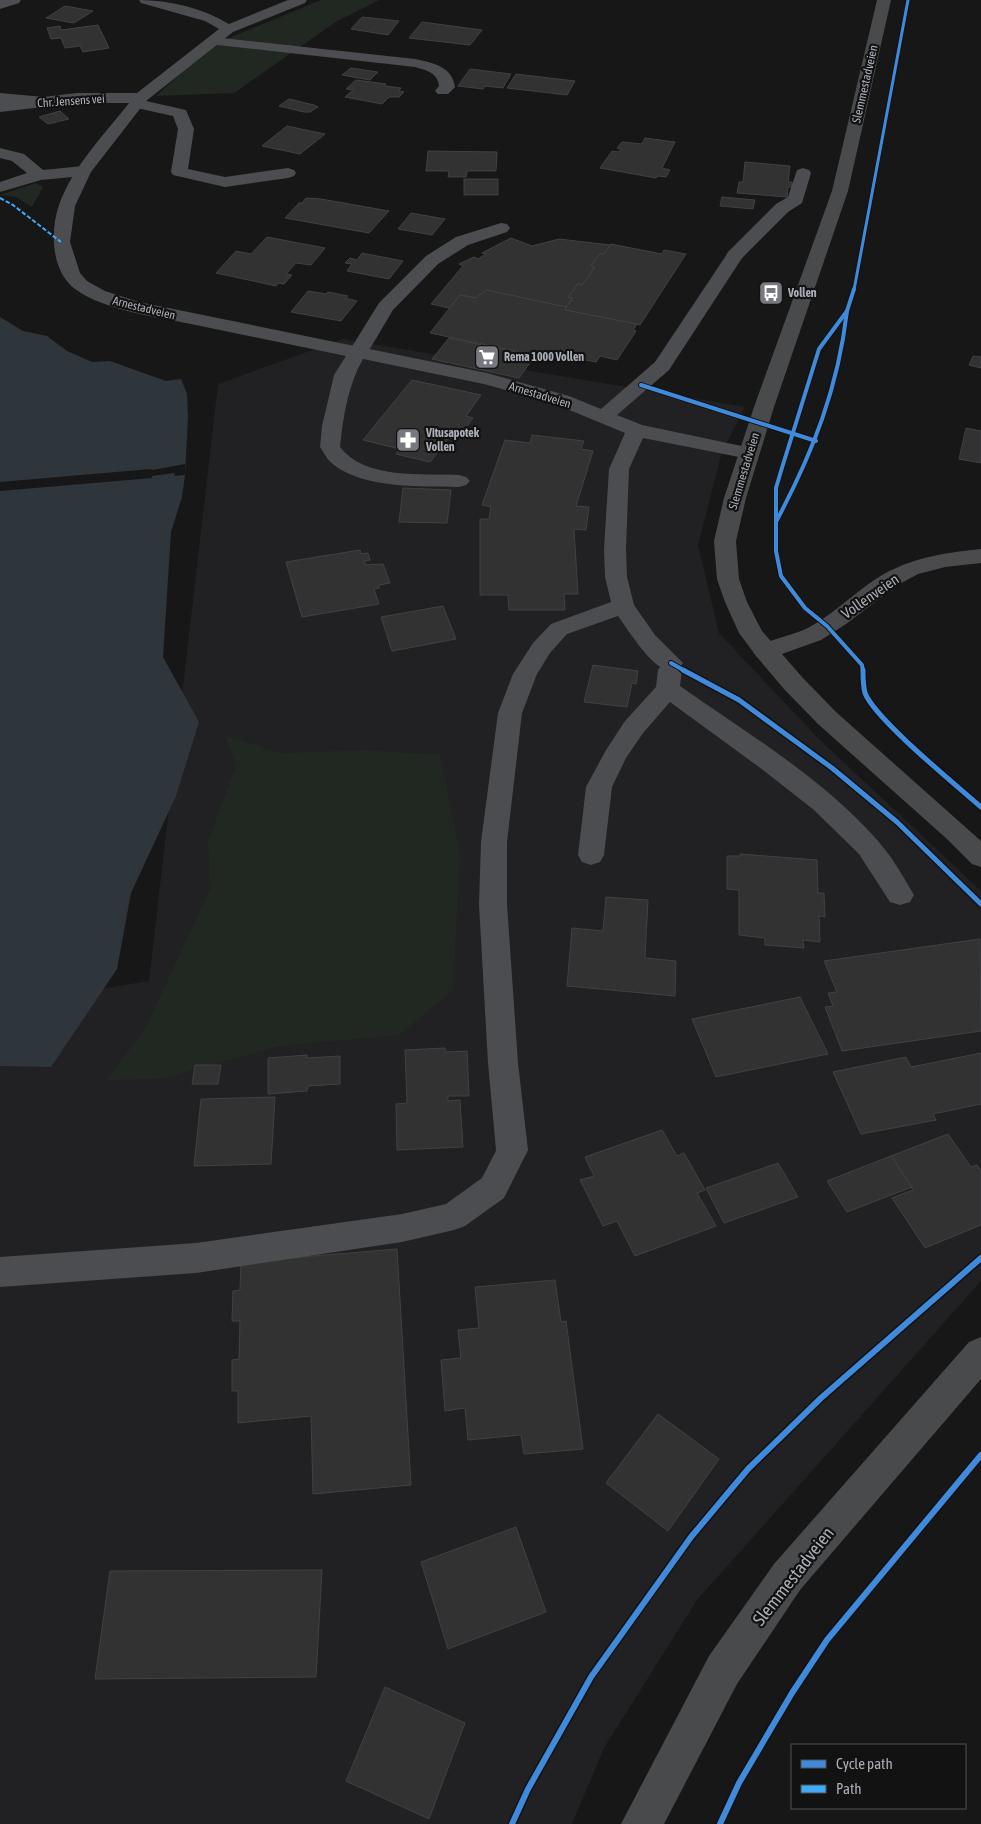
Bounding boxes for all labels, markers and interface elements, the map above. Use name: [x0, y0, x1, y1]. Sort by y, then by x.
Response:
street label: Slemmestadveien: [849, 44, 881, 124]
street label: Chr. Jensens vei: [37, 92, 105, 110]
bus stop icon: Vollen: [758, 280, 784, 306]
place label: Vollen: [787, 286, 817, 300]
street label: Arnestadveien: [111, 293, 177, 323]
supermarket icon: Rema 1000 Vollen: [474, 344, 500, 370]
place label: Rema 1000 Vollen: [504, 350, 584, 364]
street label: Arnestadveien: [507, 379, 573, 411]
place label: Vitusapotek Vollen: [425, 426, 480, 454]
pharmacy icon: Vitusapotek Vollen: [395, 427, 421, 453]
street label: Slemmestadveien: [726, 431, 762, 511]
street label: Vollenveien: [838, 570, 902, 622]
street label: Slemmestadveien: [748, 1523, 838, 1629]
legend: [791, 1744, 966, 1809]
text: Cycle path: [836, 1755, 893, 1772]
text: Path: [836, 1780, 862, 1797]

